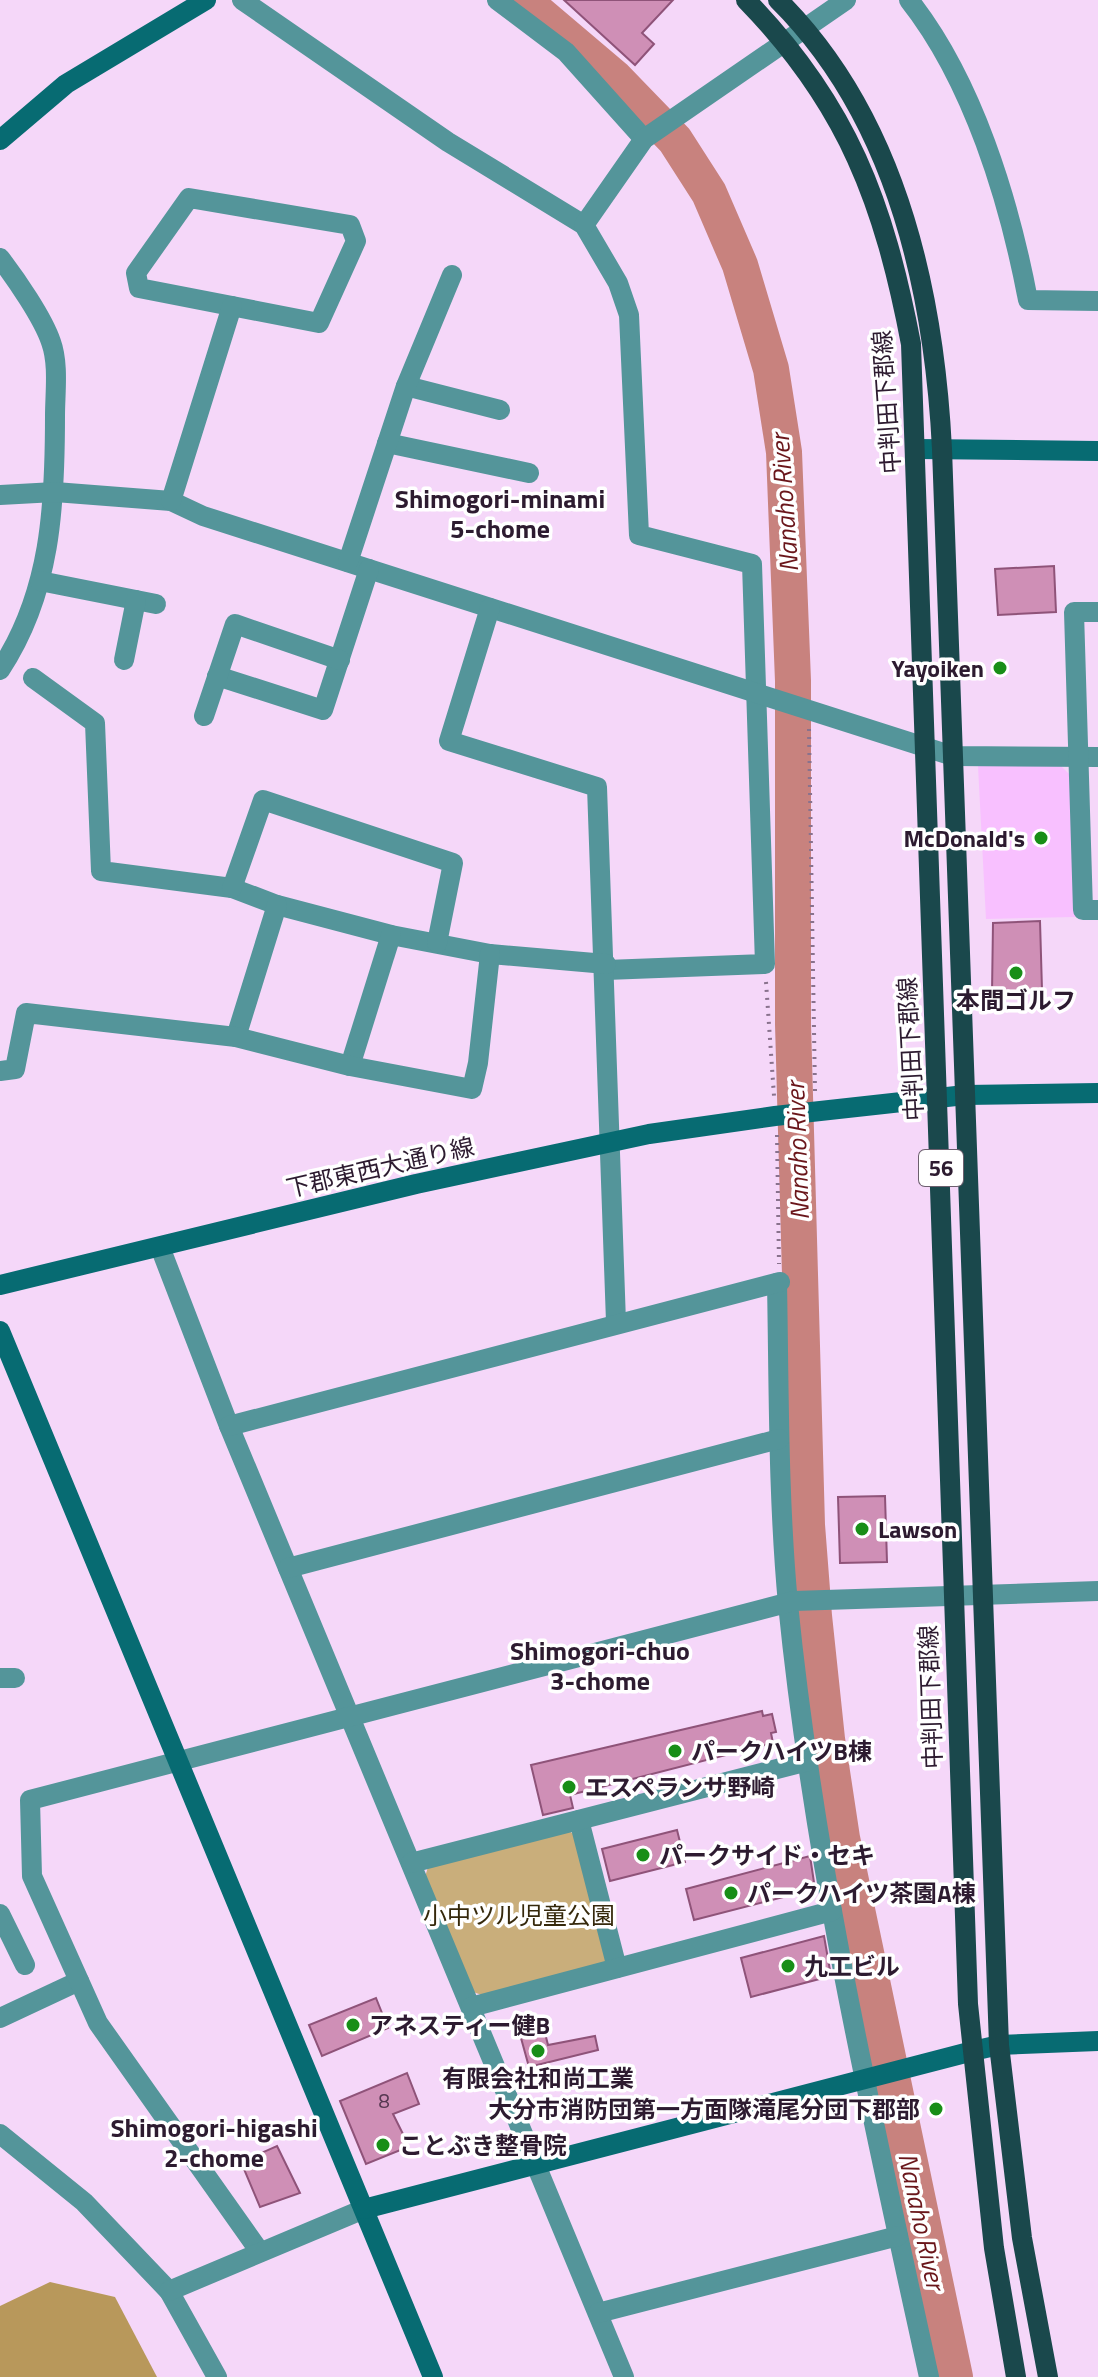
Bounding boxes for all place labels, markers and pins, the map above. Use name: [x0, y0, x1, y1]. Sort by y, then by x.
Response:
place label: Yayoiken: [892, 650, 984, 686]
marker: Yayoiken: [991, 659, 1009, 677]
place label: McDonald's: [904, 820, 1025, 856]
marker: McDonald's: [1032, 829, 1050, 847]
marker: 本間ゴルフ: [1007, 964, 1025, 982]
place label: 本間ゴルフ: [956, 982, 1076, 1018]
place label: Lawson: [878, 1511, 957, 1547]
marker: Lawson: [853, 1520, 871, 1538]
place label: パークハイツB棟: [691, 1733, 872, 1769]
marker: パークハイツB棟: [666, 1742, 684, 1760]
place label: エスペランサ野崎: [585, 1769, 775, 1805]
marker: エスペランサ野崎: [560, 1778, 578, 1796]
place label: パークサイド・セキ: [659, 1837, 875, 1873]
marker: パークサイド・セキ: [634, 1846, 652, 1864]
place label: パークハイツ茶園A棟: [747, 1875, 976, 1911]
marker: パークハイツ茶園A棟: [722, 1884, 740, 1902]
place label: 九工ビル: [804, 1948, 900, 1984]
marker: 九工ビル: [779, 1957, 797, 1975]
place label: アネスティー健B: [369, 2007, 550, 2043]
marker: アネスティー健B: [344, 2016, 362, 2034]
marker: 有限会社和尚工業: [529, 2042, 547, 2060]
place label: 有限会社和尚工業: [442, 2060, 634, 2096]
place label: 大分市消防団第一方面隊滝尾分団下郡部: [488, 2091, 920, 2127]
marker: 大分市消防団第一方面隊滝尾分団下郡部: [927, 2100, 945, 2118]
place label: ことぶき整骨院: [399, 2127, 567, 2163]
marker: ことぶき整骨院: [374, 2136, 392, 2154]

